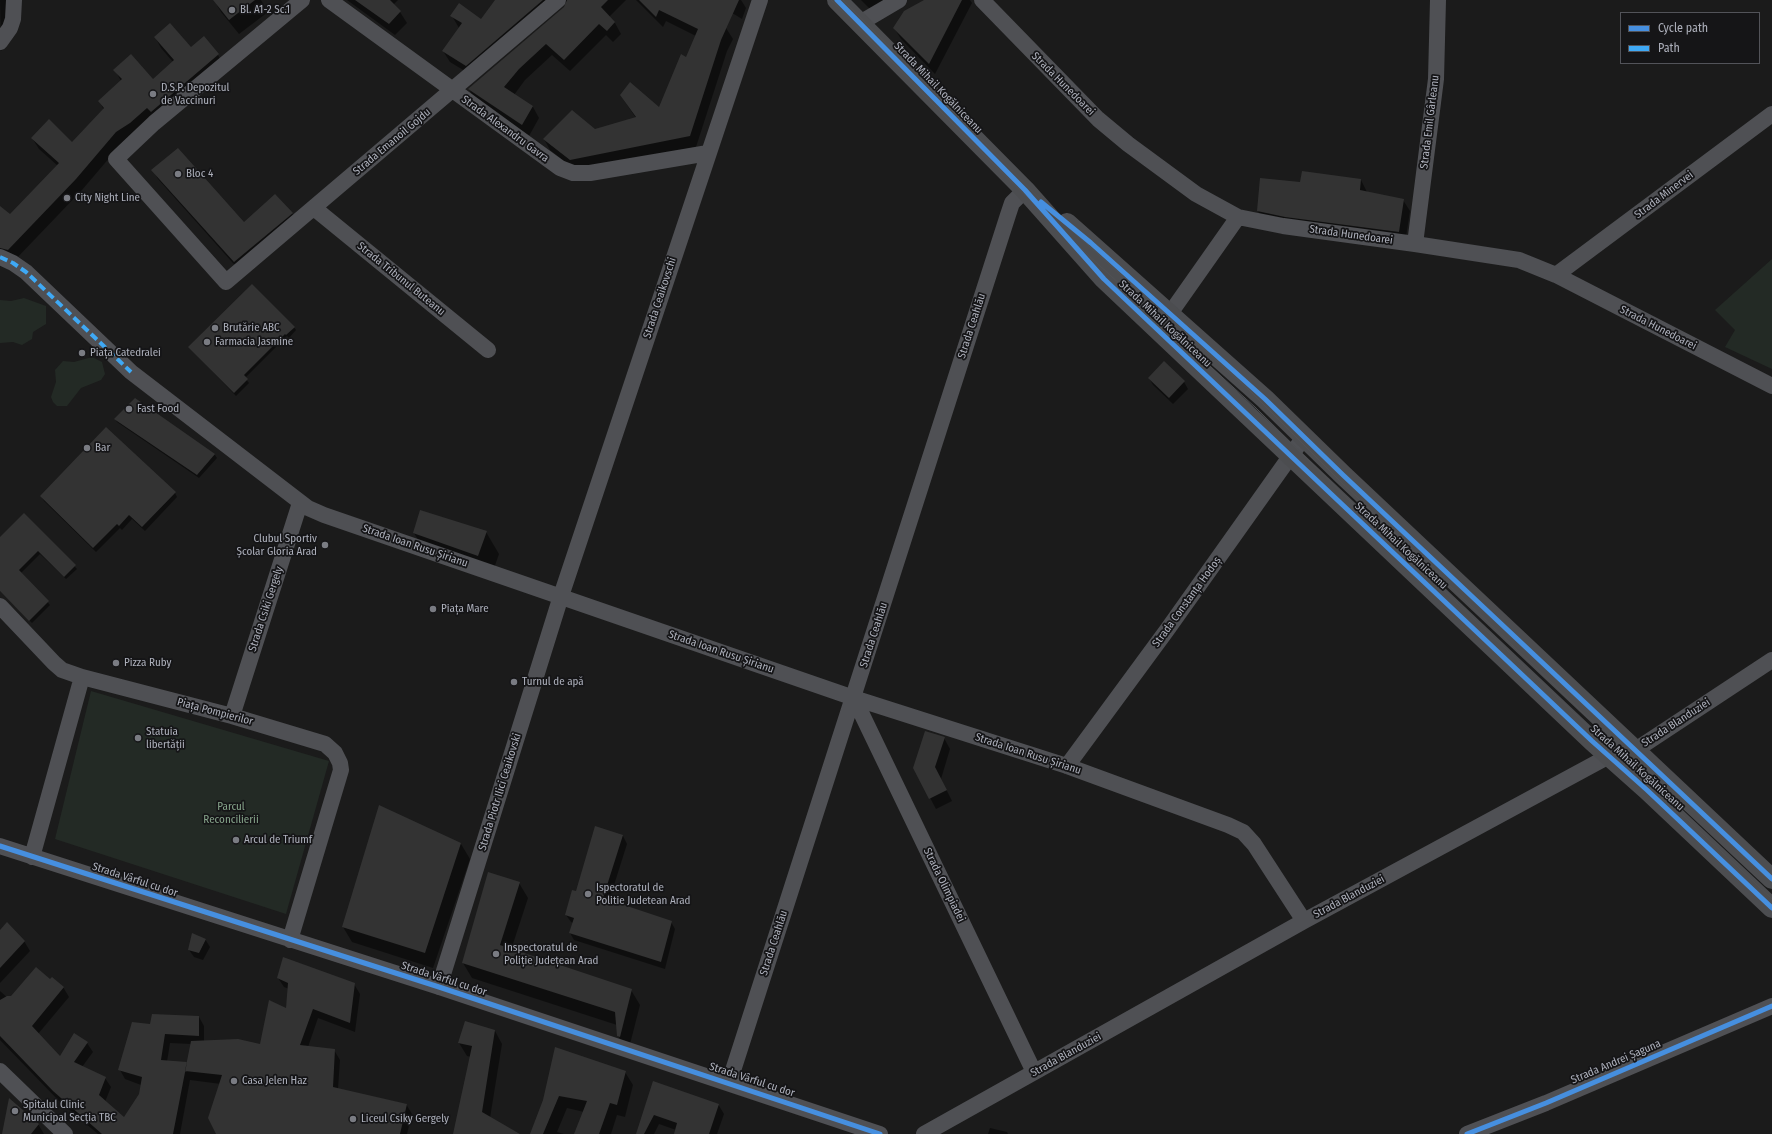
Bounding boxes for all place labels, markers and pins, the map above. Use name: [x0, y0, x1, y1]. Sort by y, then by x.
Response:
place label: Bl. A1-2 Sc.1: [240, 3, 290, 17]
marker: Bl. A1-2 Sc.1: [227, 5, 237, 15]
place label: D.S.P. Depozitul de Vaccinuri: [161, 81, 229, 107]
marker: D.S.P. Depozitul de Vaccinuri: [148, 89, 158, 99]
place label: Bloc 4: [186, 167, 213, 181]
marker: Bloc 4: [173, 169, 183, 179]
place label: City Night Line: [75, 191, 140, 205]
marker: City Night Line: [62, 193, 72, 203]
place label: Brutărie ABC: [223, 321, 280, 335]
marker: Brutărie ABC: [210, 323, 220, 333]
place label: Farmacia Jasmine: [215, 335, 293, 349]
marker: Farmacia Jasmine: [202, 337, 212, 347]
place label: Piața Catedralei: [90, 346, 161, 360]
marker: Piața Catedralei: [77, 348, 87, 358]
place label: Fast Food: [137, 402, 179, 416]
marker: Fast Food: [124, 404, 134, 414]
place label: Bar: [95, 441, 110, 455]
marker: Bar: [82, 443, 92, 453]
place label: Clubul Sportiv Școlar Gloria Arad: [237, 532, 317, 558]
marker: Clubul Sportiv Școlar Gloria Arad: [320, 540, 330, 550]
place label: Piața Mare: [441, 602, 489, 616]
marker: Piața Mare: [428, 604, 438, 614]
place label: Pizza Ruby: [124, 656, 172, 670]
marker: Pizza Ruby: [111, 658, 121, 668]
place label: Turnul de apă: [522, 675, 584, 689]
marker: Turnul de apă: [509, 677, 519, 687]
place label: Statuia libertății: [146, 725, 185, 751]
marker: Statuia libertății: [133, 733, 143, 743]
place label: Arcul de Triumf: [244, 833, 312, 847]
marker: Arcul de Triumf: [231, 835, 241, 845]
place label: Ispectoratul de Politie Judetean Arad: [596, 881, 690, 907]
marker: Ispectoratul de Politie Judetean Arad: [583, 889, 593, 899]
place label: Inspectoratul de Poliție Județean Arad: [504, 941, 598, 967]
marker: Inspectoratul de Poliție Județean Arad: [491, 949, 501, 959]
place label: Casa Jelen Haz: [242, 1074, 307, 1088]
marker: Casa Jelen Haz: [229, 1076, 239, 1086]
place label: Spitalul Clinic Municipal Secția TBC: [23, 1098, 116, 1124]
marker: Spitalul Clinic Municipal Secția TBC: [10, 1106, 20, 1116]
place label: Liceul Csiky Gergely: [361, 1112, 449, 1126]
marker: Liceul Csiky Gergely: [348, 1114, 358, 1124]

